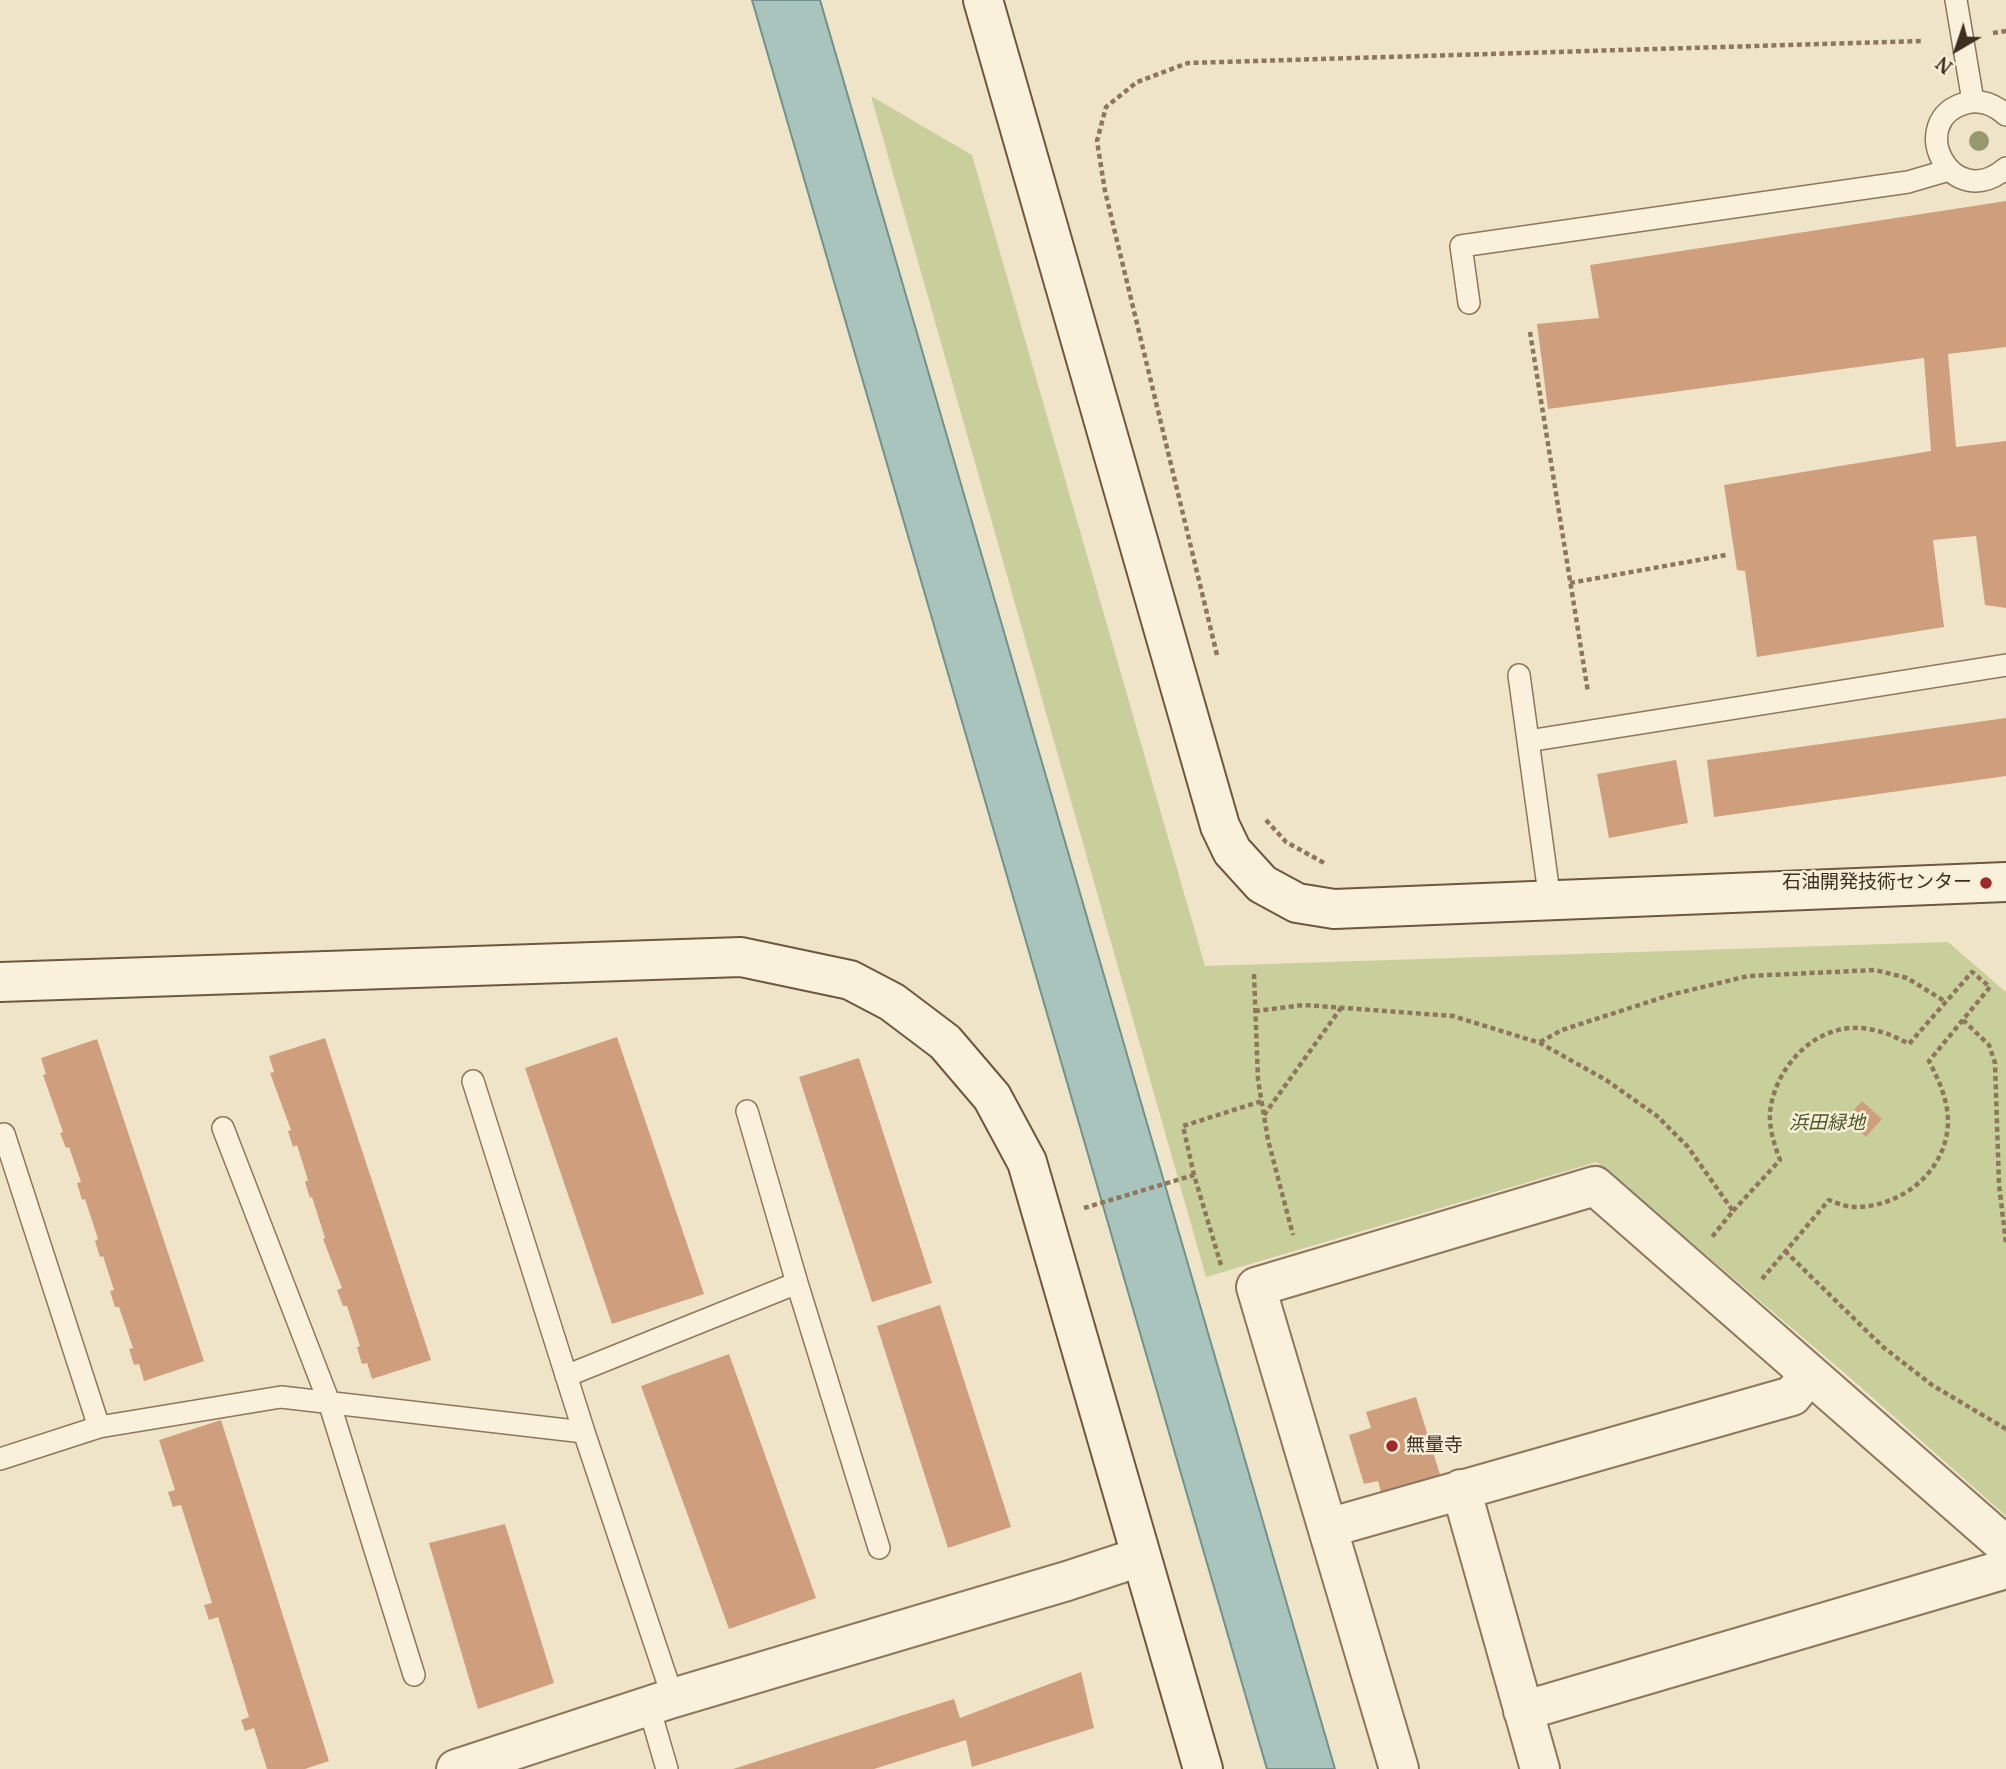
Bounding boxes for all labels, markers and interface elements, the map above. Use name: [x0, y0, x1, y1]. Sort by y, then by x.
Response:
north arrow: [1922, 14, 1992, 84]
text: N: [1930, 51, 1957, 80]
place label: 石油開発技術センター: [1782, 872, 1972, 894]
marker: 石油開発技術センター: [1978, 875, 1994, 891]
park label: 浜田緑地: [1789, 1113, 1865, 1135]
place label: 無量寺: [1406, 1435, 1463, 1457]
marker: 無量寺: [1384, 1438, 1400, 1454]

